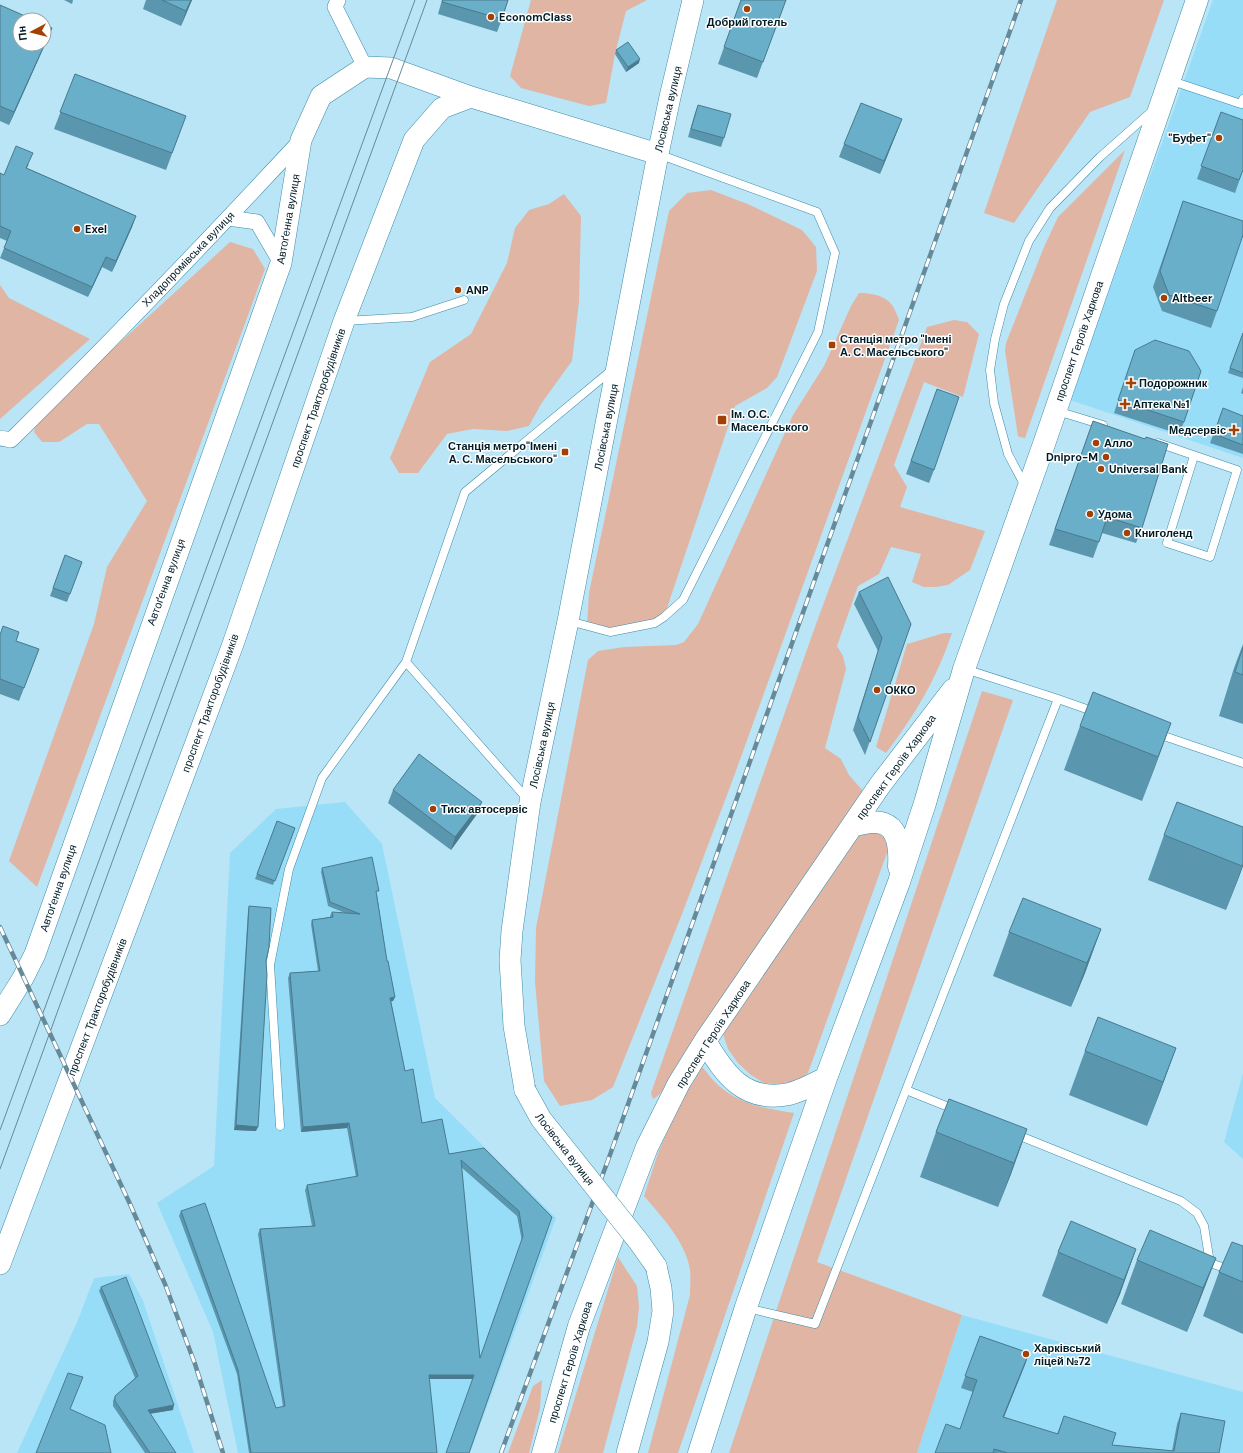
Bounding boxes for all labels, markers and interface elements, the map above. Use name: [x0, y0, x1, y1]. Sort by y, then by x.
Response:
marker: Добрий готель: [742, 4, 752, 14]
place label: EconomClass: [499, 10, 572, 24]
north arrow: [12, 12, 52, 52]
marker: EconomClass: [486, 12, 496, 22]
place label: Добрий готель: [707, 15, 787, 29]
text: Пн: [14, 25, 30, 41]
street label: Лосівська вулиця: [651, 65, 685, 153]
place label: "Буфет": [1168, 131, 1211, 145]
marker: "Буфет": [1214, 133, 1224, 143]
street label: Автоґенна вулиця: [273, 173, 303, 265]
street label: Хладопромівська вулиця: [139, 208, 237, 310]
place label: Exel: [85, 222, 107, 236]
marker: Exel: [72, 224, 82, 234]
street label: проспект Героїв Харкова: [1052, 278, 1107, 403]
place label: ANP: [466, 283, 489, 297]
marker: ANP: [453, 285, 463, 295]
place label: Altbeer: [1172, 291, 1213, 305]
marker: Altbeer: [1159, 293, 1169, 303]
street label: проспект Тракторобудівників: [288, 326, 349, 470]
place label: Станція метро "Імені А. С. Масельського": [840, 332, 951, 359]
marker: Станція метро "Імені А. С. Масельського": [827, 340, 837, 350]
place label: Подорожник: [1139, 376, 1208, 390]
marker: Подорожник: [1126, 378, 1136, 388]
street label: Лосівська вулиця: [591, 382, 621, 472]
place label: Аптека №1: [1133, 397, 1190, 411]
marker: Аптека №1: [1120, 399, 1130, 409]
place label: Ім. О.С. Масельського: [731, 407, 809, 434]
marker: Ім. О.С. Масельського: [716, 414, 728, 426]
place label: Медсервіс: [1169, 423, 1226, 437]
marker: Медсервіс: [1229, 425, 1239, 435]
place label: Алло: [1104, 436, 1133, 450]
marker: Алло: [1091, 438, 1101, 448]
place label: Станція метро"Імені А. С. Масельського": [448, 439, 557, 466]
marker: Станція метро"Імені А. С. Масельського": [560, 447, 570, 457]
place label: Dnipro-M: [1046, 450, 1098, 464]
marker: Dnipro-M: [1101, 452, 1111, 462]
place label: Universal Bank: [1109, 462, 1188, 476]
marker: Universal Bank: [1096, 464, 1106, 474]
place label: Удома: [1098, 507, 1133, 521]
marker: Удома: [1085, 509, 1095, 519]
place label: Книголенд: [1135, 526, 1193, 540]
marker: Книголенд: [1122, 528, 1132, 538]
street label: Автоґенна вулиця: [144, 537, 188, 627]
street label: проспект Тракторобудівників: [178, 632, 242, 774]
place label: ОККО: [885, 683, 916, 697]
marker: ОККО: [872, 685, 882, 695]
street label: Лосівська вулиця: [526, 700, 558, 790]
street label: проспект Героїв Харкова: [853, 711, 939, 822]
place label: Тиск автосервіс: [441, 802, 528, 816]
marker: Тиск автосервіс: [428, 804, 438, 814]
street label: Автоґенна вулиця: [36, 842, 80, 934]
street label: проспект Тракторобудівників: [64, 936, 130, 1078]
street label: проспект Героїв Харкова: [673, 976, 754, 1091]
street label: Лосівська вулиця: [532, 1110, 598, 1188]
street label: проспект Героїв Харкова: [545, 1299, 595, 1425]
place label: Харківський ліцей №72: [1034, 1341, 1101, 1368]
marker: Харківський ліцей №72: [1021, 1349, 1031, 1359]

